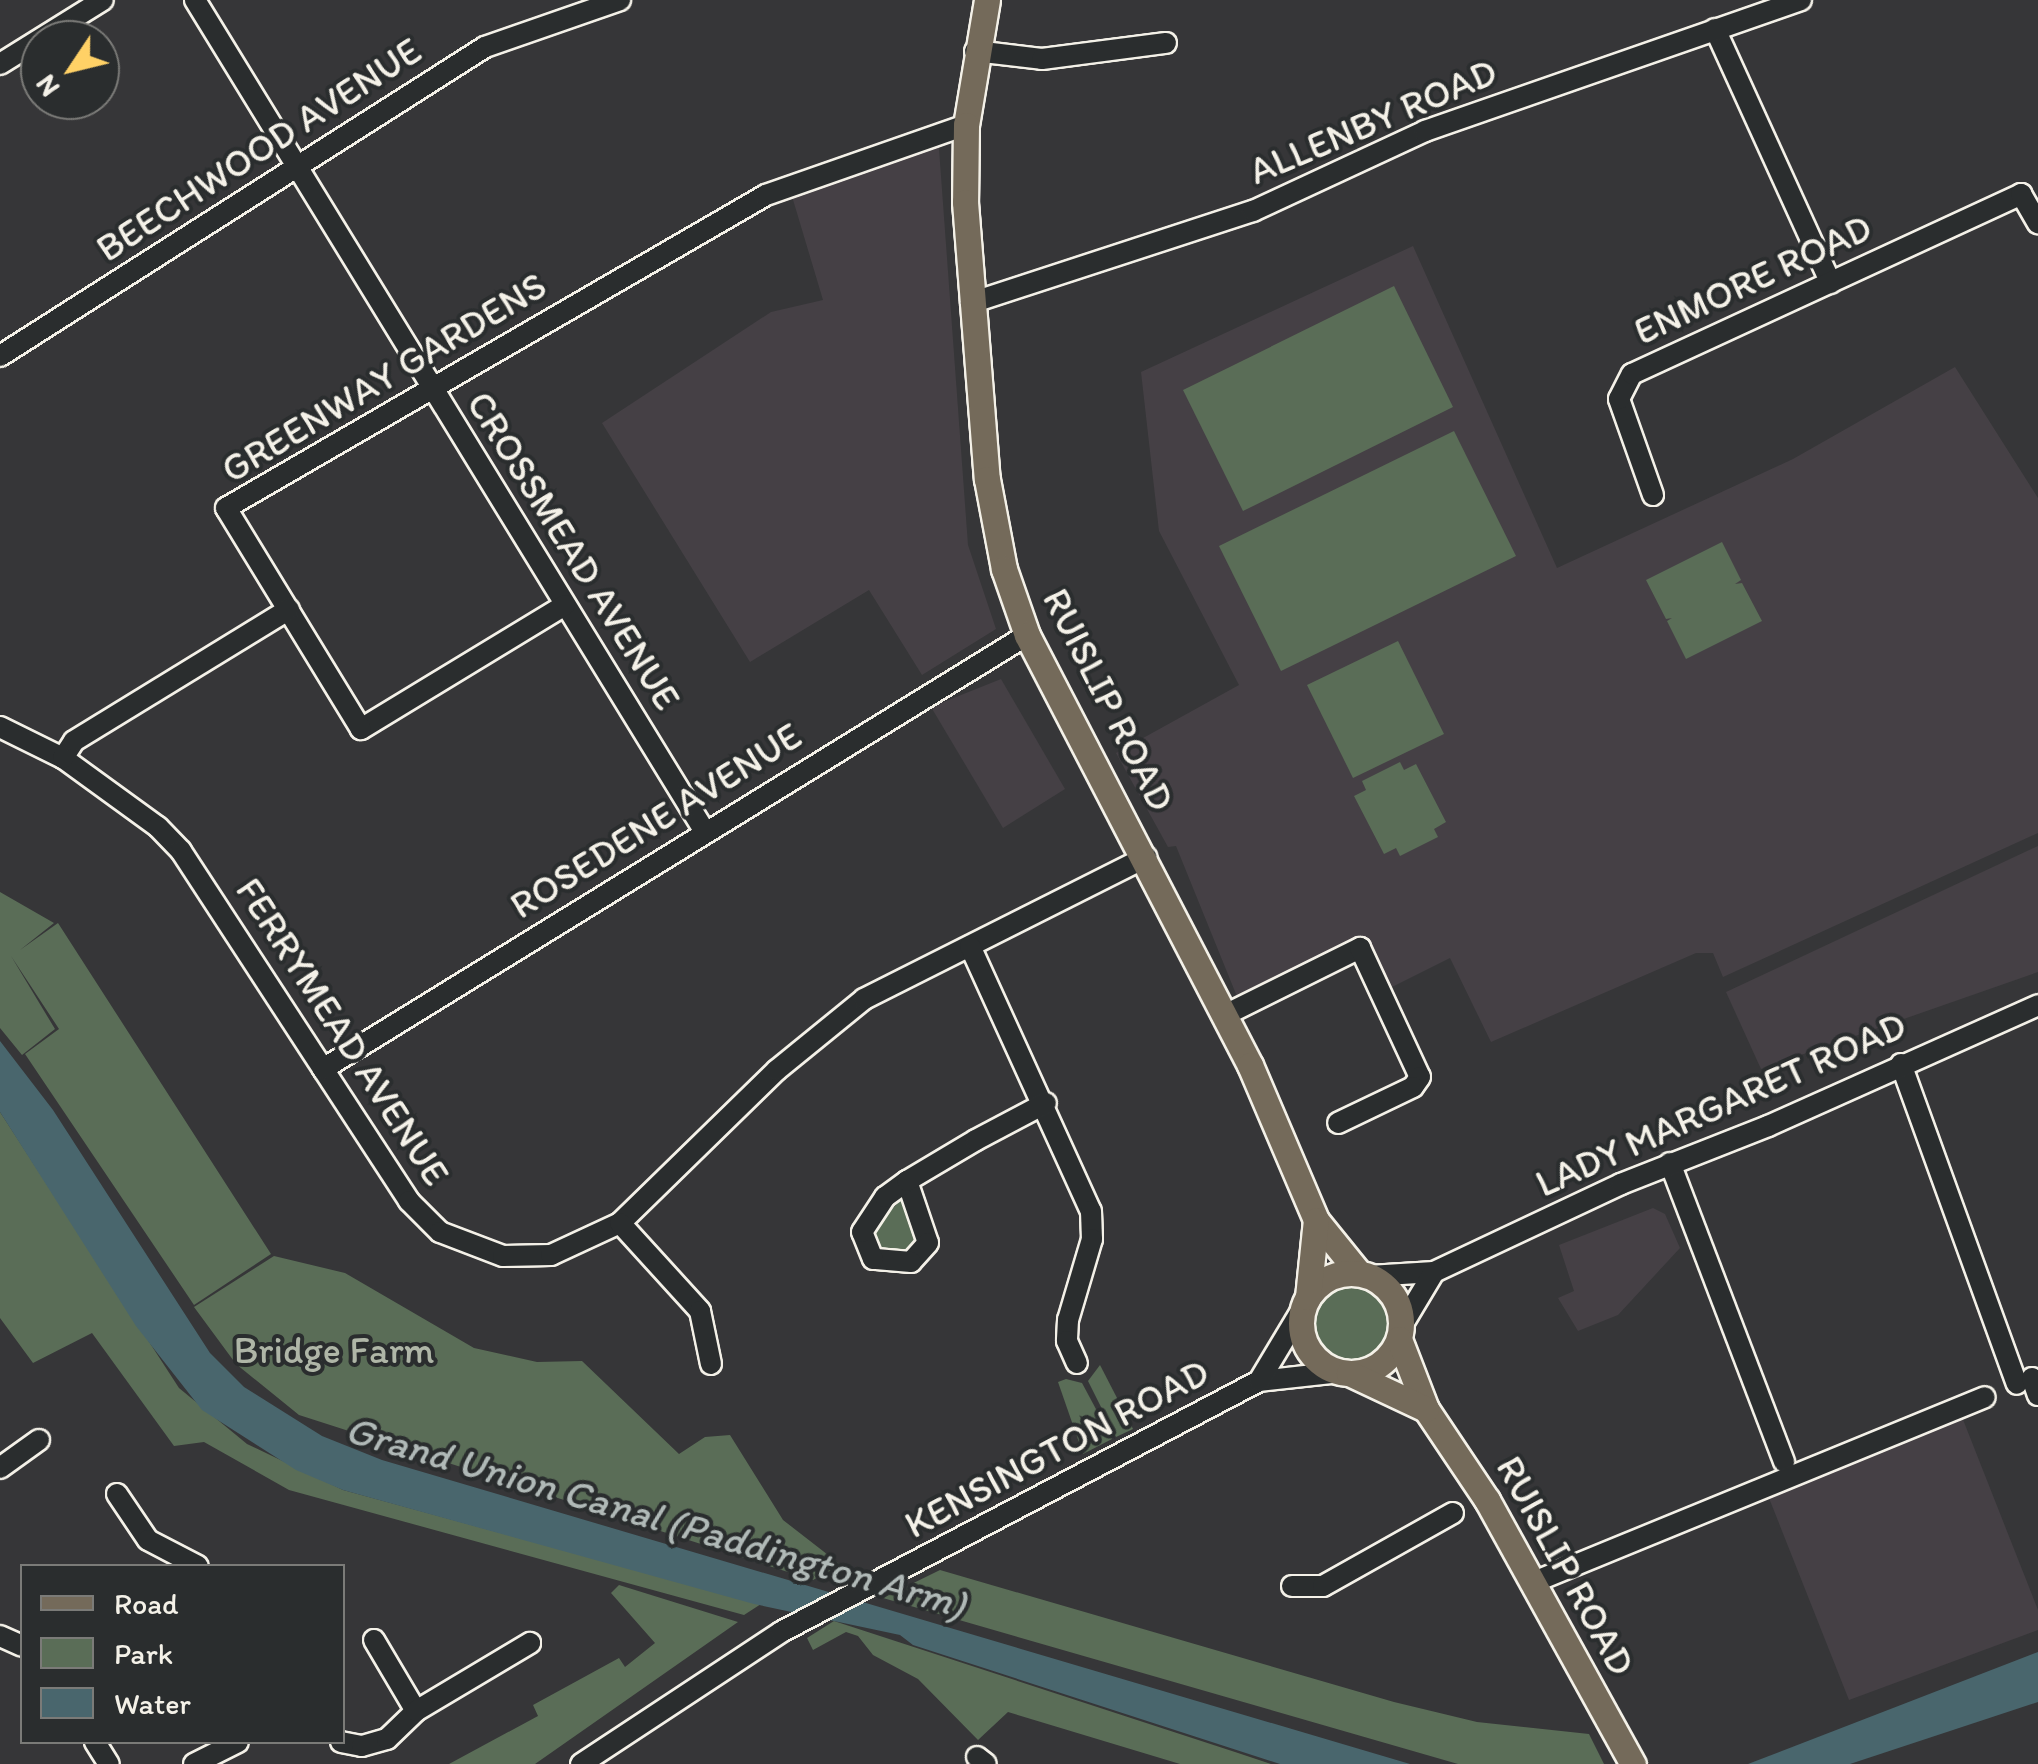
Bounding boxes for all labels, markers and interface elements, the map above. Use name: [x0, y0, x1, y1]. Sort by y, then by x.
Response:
north arrow: [20, 20, 120, 120]
street label: BEECHWOOD AVENUE: [89, 28, 429, 272]
street label: ALLENBY ROAD: [1243, 50, 1503, 194]
text: N: [28, 69, 66, 104]
street label: ENMORE ROAD: [1627, 205, 1879, 355]
street label: GREENWAY GARDENS: [213, 263, 555, 493]
street label: CROSSMEAD AVENUE: [457, 383, 689, 719]
street label: RUISLIP ROAD: [1033, 582, 1183, 818]
street label: ROSEDENE AVENUE: [503, 713, 809, 929]
street label: FERRYMEAD AVENUE: [226, 870, 458, 1194]
street label: LADY MARGARET ROAD: [1530, 1003, 1912, 1207]
park label: Bridge Farm: [234, 1328, 434, 1374]
street label: KENSINGTON ROAD: [898, 1350, 1216, 1548]
water label: Grand Union Canal (Paddington Arm): [341, 1405, 971, 1627]
street label: RUISLIP ROAD: [1486, 1449, 1644, 1683]
legend: [20, 1564, 345, 1744]
text: Road: [114, 1585, 179, 1622]
text: Park: [114, 1635, 173, 1672]
text: Water: [114, 1685, 191, 1722]

